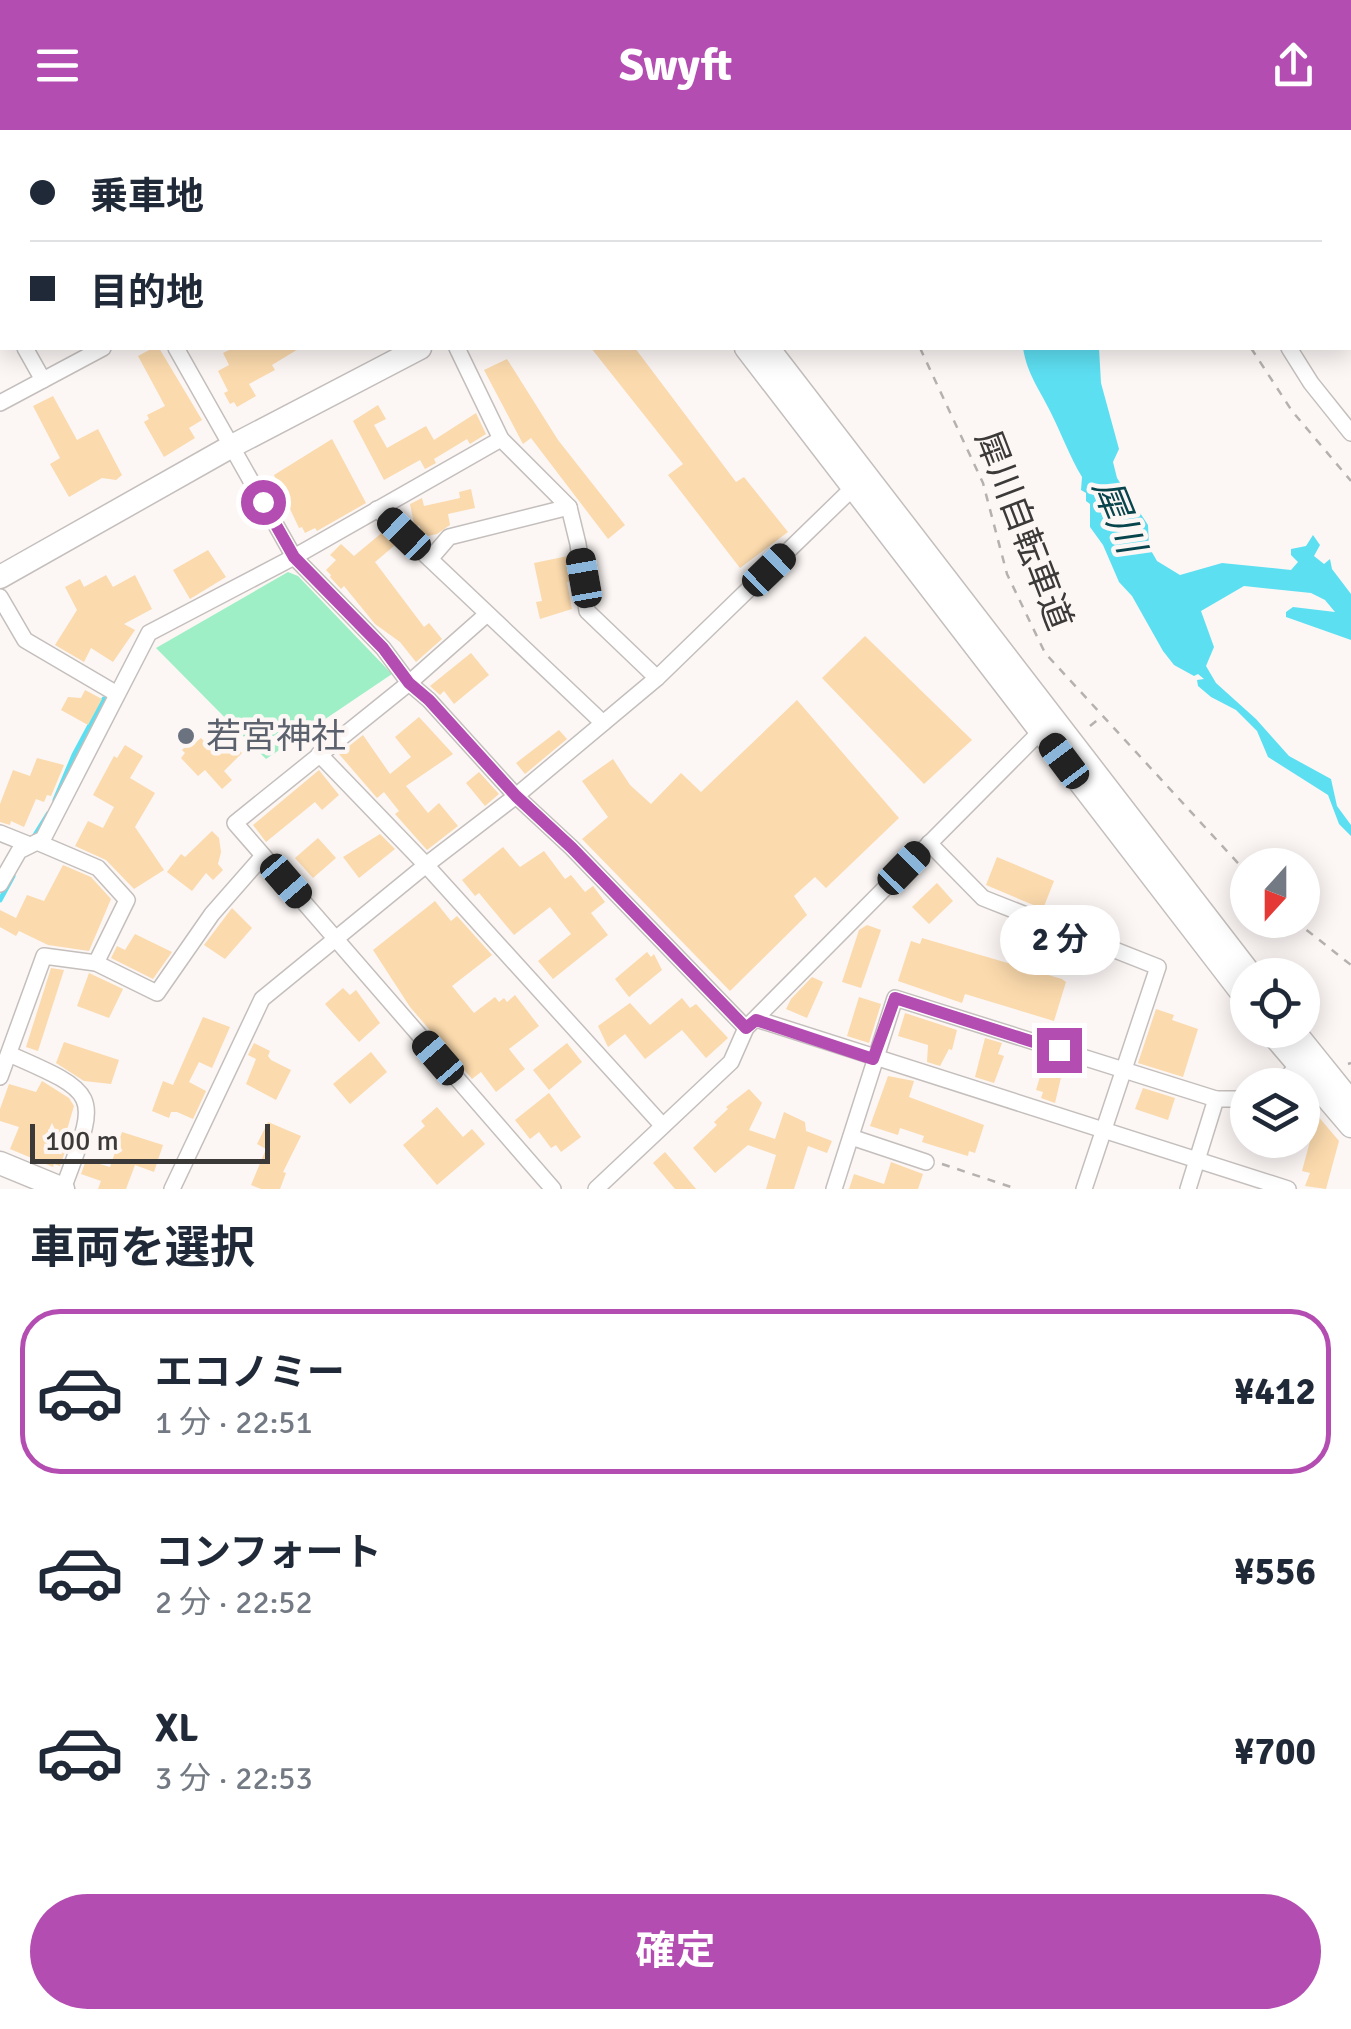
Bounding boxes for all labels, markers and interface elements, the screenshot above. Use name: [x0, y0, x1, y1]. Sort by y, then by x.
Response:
icon: menu: [30, 38, 85, 93]
text: Swyft: [619, 38, 732, 93]
icon: share: [1266, 38, 1321, 93]
text: 乗車地: [90, 173, 204, 220]
text: 目的地: [90, 269, 204, 316]
street label: 犀川自転車道: [966, 424, 1081, 636]
water label: 犀川: [1083, 472, 1156, 564]
route start: [241, 480, 286, 525]
car: [372, 502, 436, 566]
car: [737, 538, 801, 602]
car: [564, 546, 604, 610]
place label: 若宮神社: [206, 715, 346, 758]
marker: 若宮神社: [175, 725, 197, 747]
car: [1034, 728, 1094, 794]
car: [872, 836, 936, 900]
north arrow: [1230, 848, 1320, 938]
map controls: [1230, 848, 1320, 1158]
car: [255, 849, 317, 913]
callout: 2 分: [999, 905, 1119, 975]
text: 2 分: [1032, 920, 1088, 959]
button: locate: [1230, 958, 1320, 1048]
car: [407, 1026, 469, 1090]
route end: [1037, 1028, 1082, 1073]
button: layers: [1230, 1068, 1320, 1158]
scale bar: [30, 1119, 270, 1164]
text: 100 m: [45, 1124, 119, 1158]
text: 車両を選択: [30, 1221, 255, 1276]
icon: car: [35, 1347, 125, 1437]
text: エコノミー: [155, 1349, 345, 1396]
text: ¥412: [1234, 1368, 1316, 1415]
text: 1 分 · 22:51: [155, 1403, 313, 1442]
icon: car: [35, 1527, 125, 1617]
text: コンフォート: [155, 1529, 382, 1576]
text: ¥556: [1234, 1548, 1316, 1595]
text: 2 分 · 22:52: [155, 1583, 313, 1622]
text: XL: [155, 1705, 198, 1752]
icon: car: [35, 1707, 125, 1797]
text: ¥700: [1234, 1728, 1316, 1775]
text: 3 分 · 22:53: [155, 1759, 313, 1798]
button: 確定: [30, 1894, 1321, 2009]

